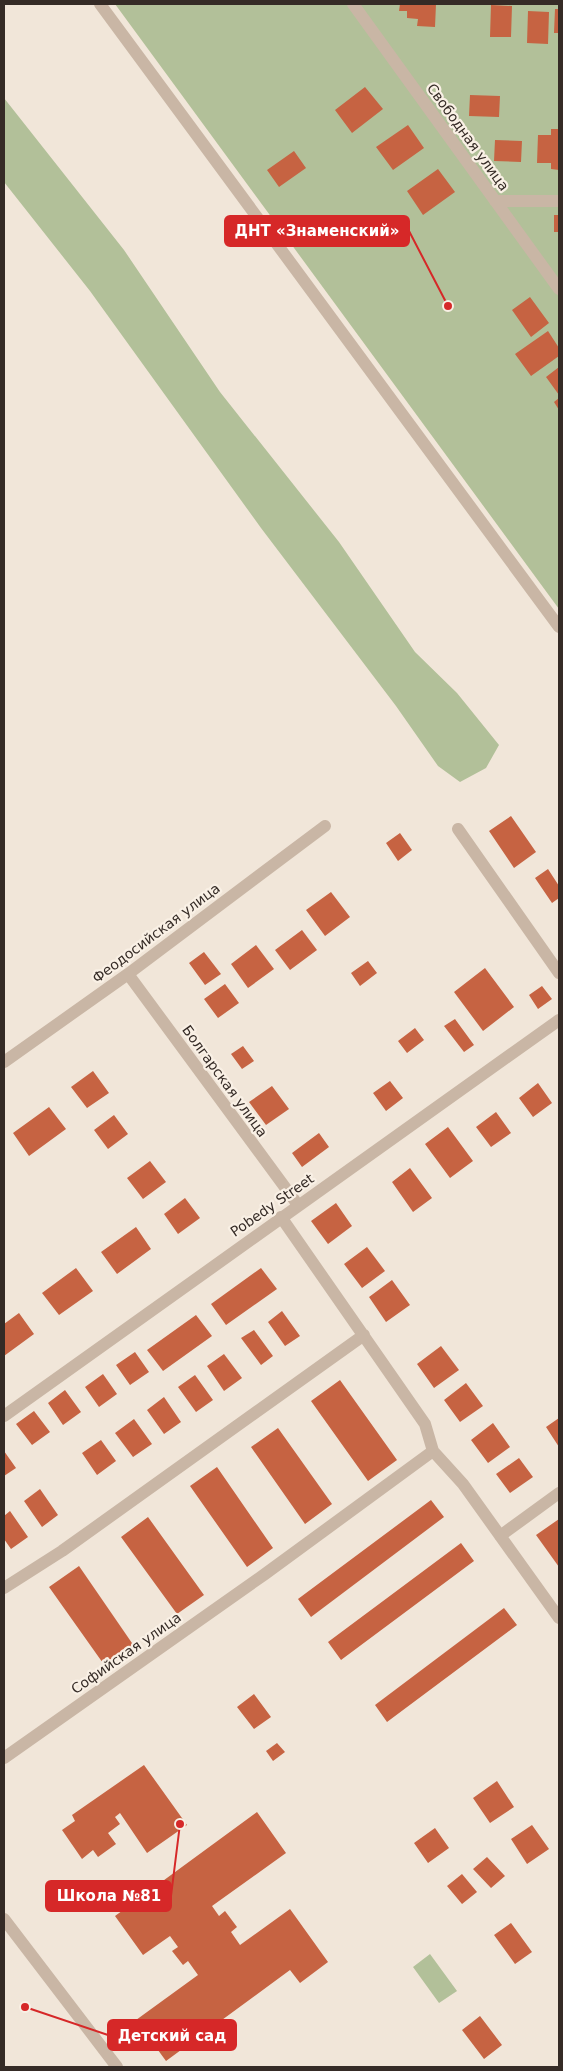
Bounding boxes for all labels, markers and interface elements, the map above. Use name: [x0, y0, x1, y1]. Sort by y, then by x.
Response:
street label: Свободная улица: [424, 80, 512, 194]
callout: ДНТ «Знаменский»: [225, 216, 409, 246]
text: ДНТ «Знаменский»: [235, 222, 399, 240]
street label: Феодосийская улица: [89, 880, 223, 986]
street label: Болгарская улица: [179, 1022, 271, 1140]
street label: Pobedy Street: [227, 1170, 317, 1240]
street label: Софийская улица: [68, 1609, 184, 1697]
callout: Школа №81: [46, 1881, 171, 1911]
text: Школа №81: [57, 1887, 161, 1905]
callout: Детский сад: [108, 2020, 236, 2050]
text: Детский сад: [118, 2027, 226, 2045]

